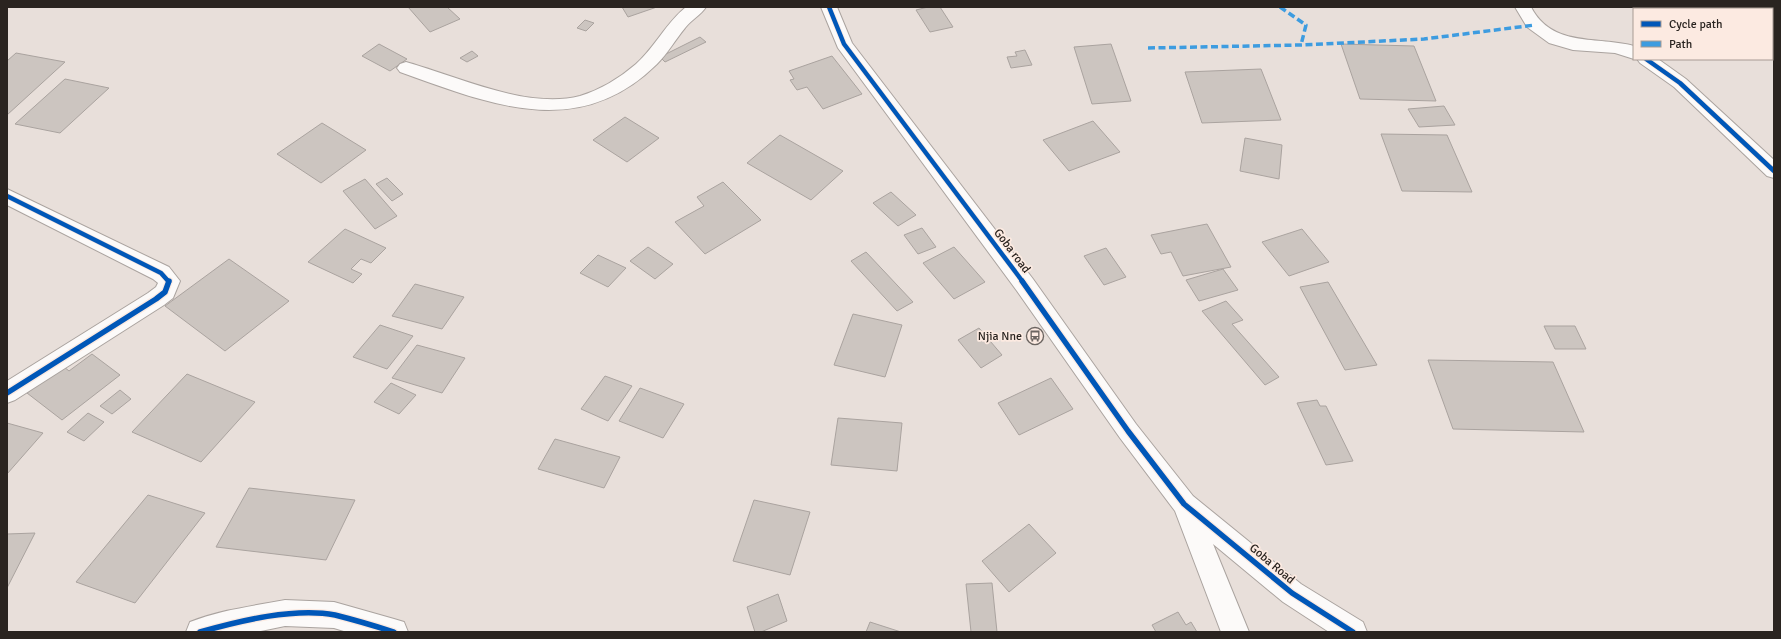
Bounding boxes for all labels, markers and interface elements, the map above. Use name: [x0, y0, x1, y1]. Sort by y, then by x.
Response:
legend: [1633, 8, 1773, 60]
text: Cycle path: [1669, 17, 1722, 32]
text: Path: [1669, 37, 1692, 52]
street label: Goba road: [990, 226, 1034, 276]
bus stop icon: Njia Nne: [1025, 326, 1045, 346]
place label: Njia Nne: [978, 329, 1022, 344]
street label: Goba Road: [1246, 541, 1298, 587]

